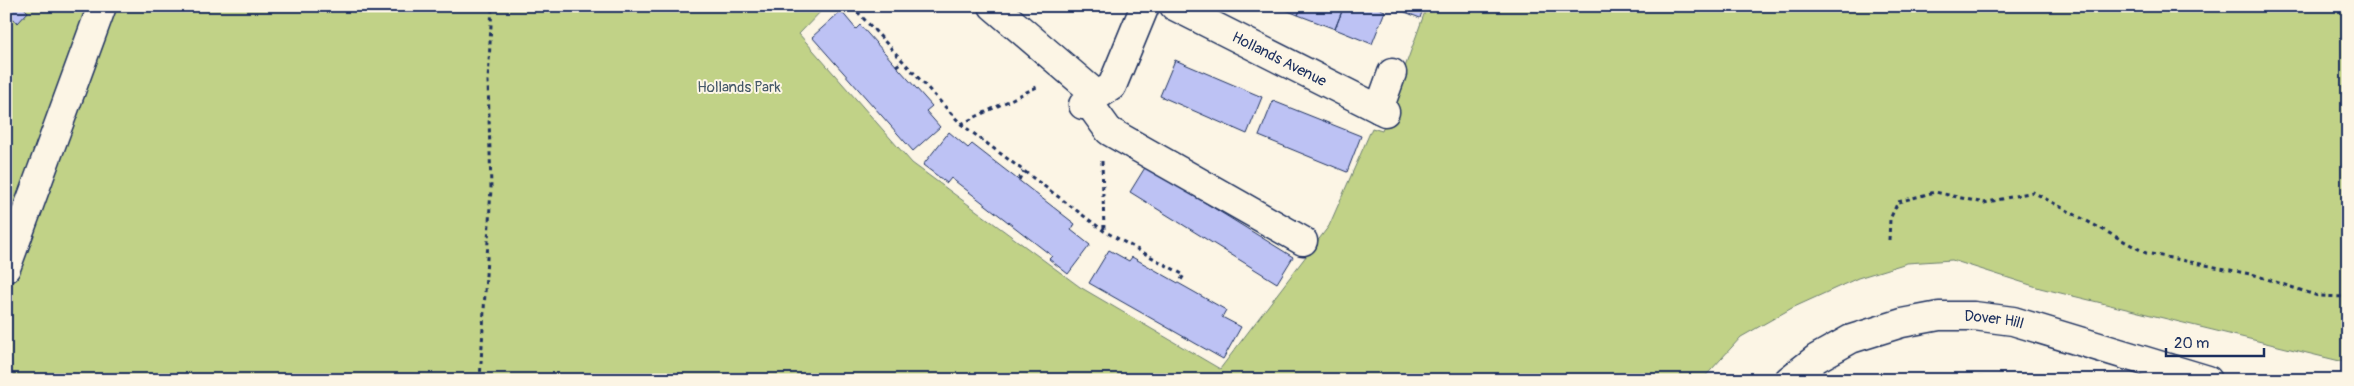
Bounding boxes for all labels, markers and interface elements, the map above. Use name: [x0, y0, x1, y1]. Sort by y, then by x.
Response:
street label: Hollands Avenue: [1229, 28, 1330, 91]
park label: Hollands Park: [697, 78, 781, 97]
street label: Dover Hill: [1965, 307, 2026, 334]
scale bar: [2166, 326, 2264, 358]
text: 20 m: [2174, 334, 2209, 353]

